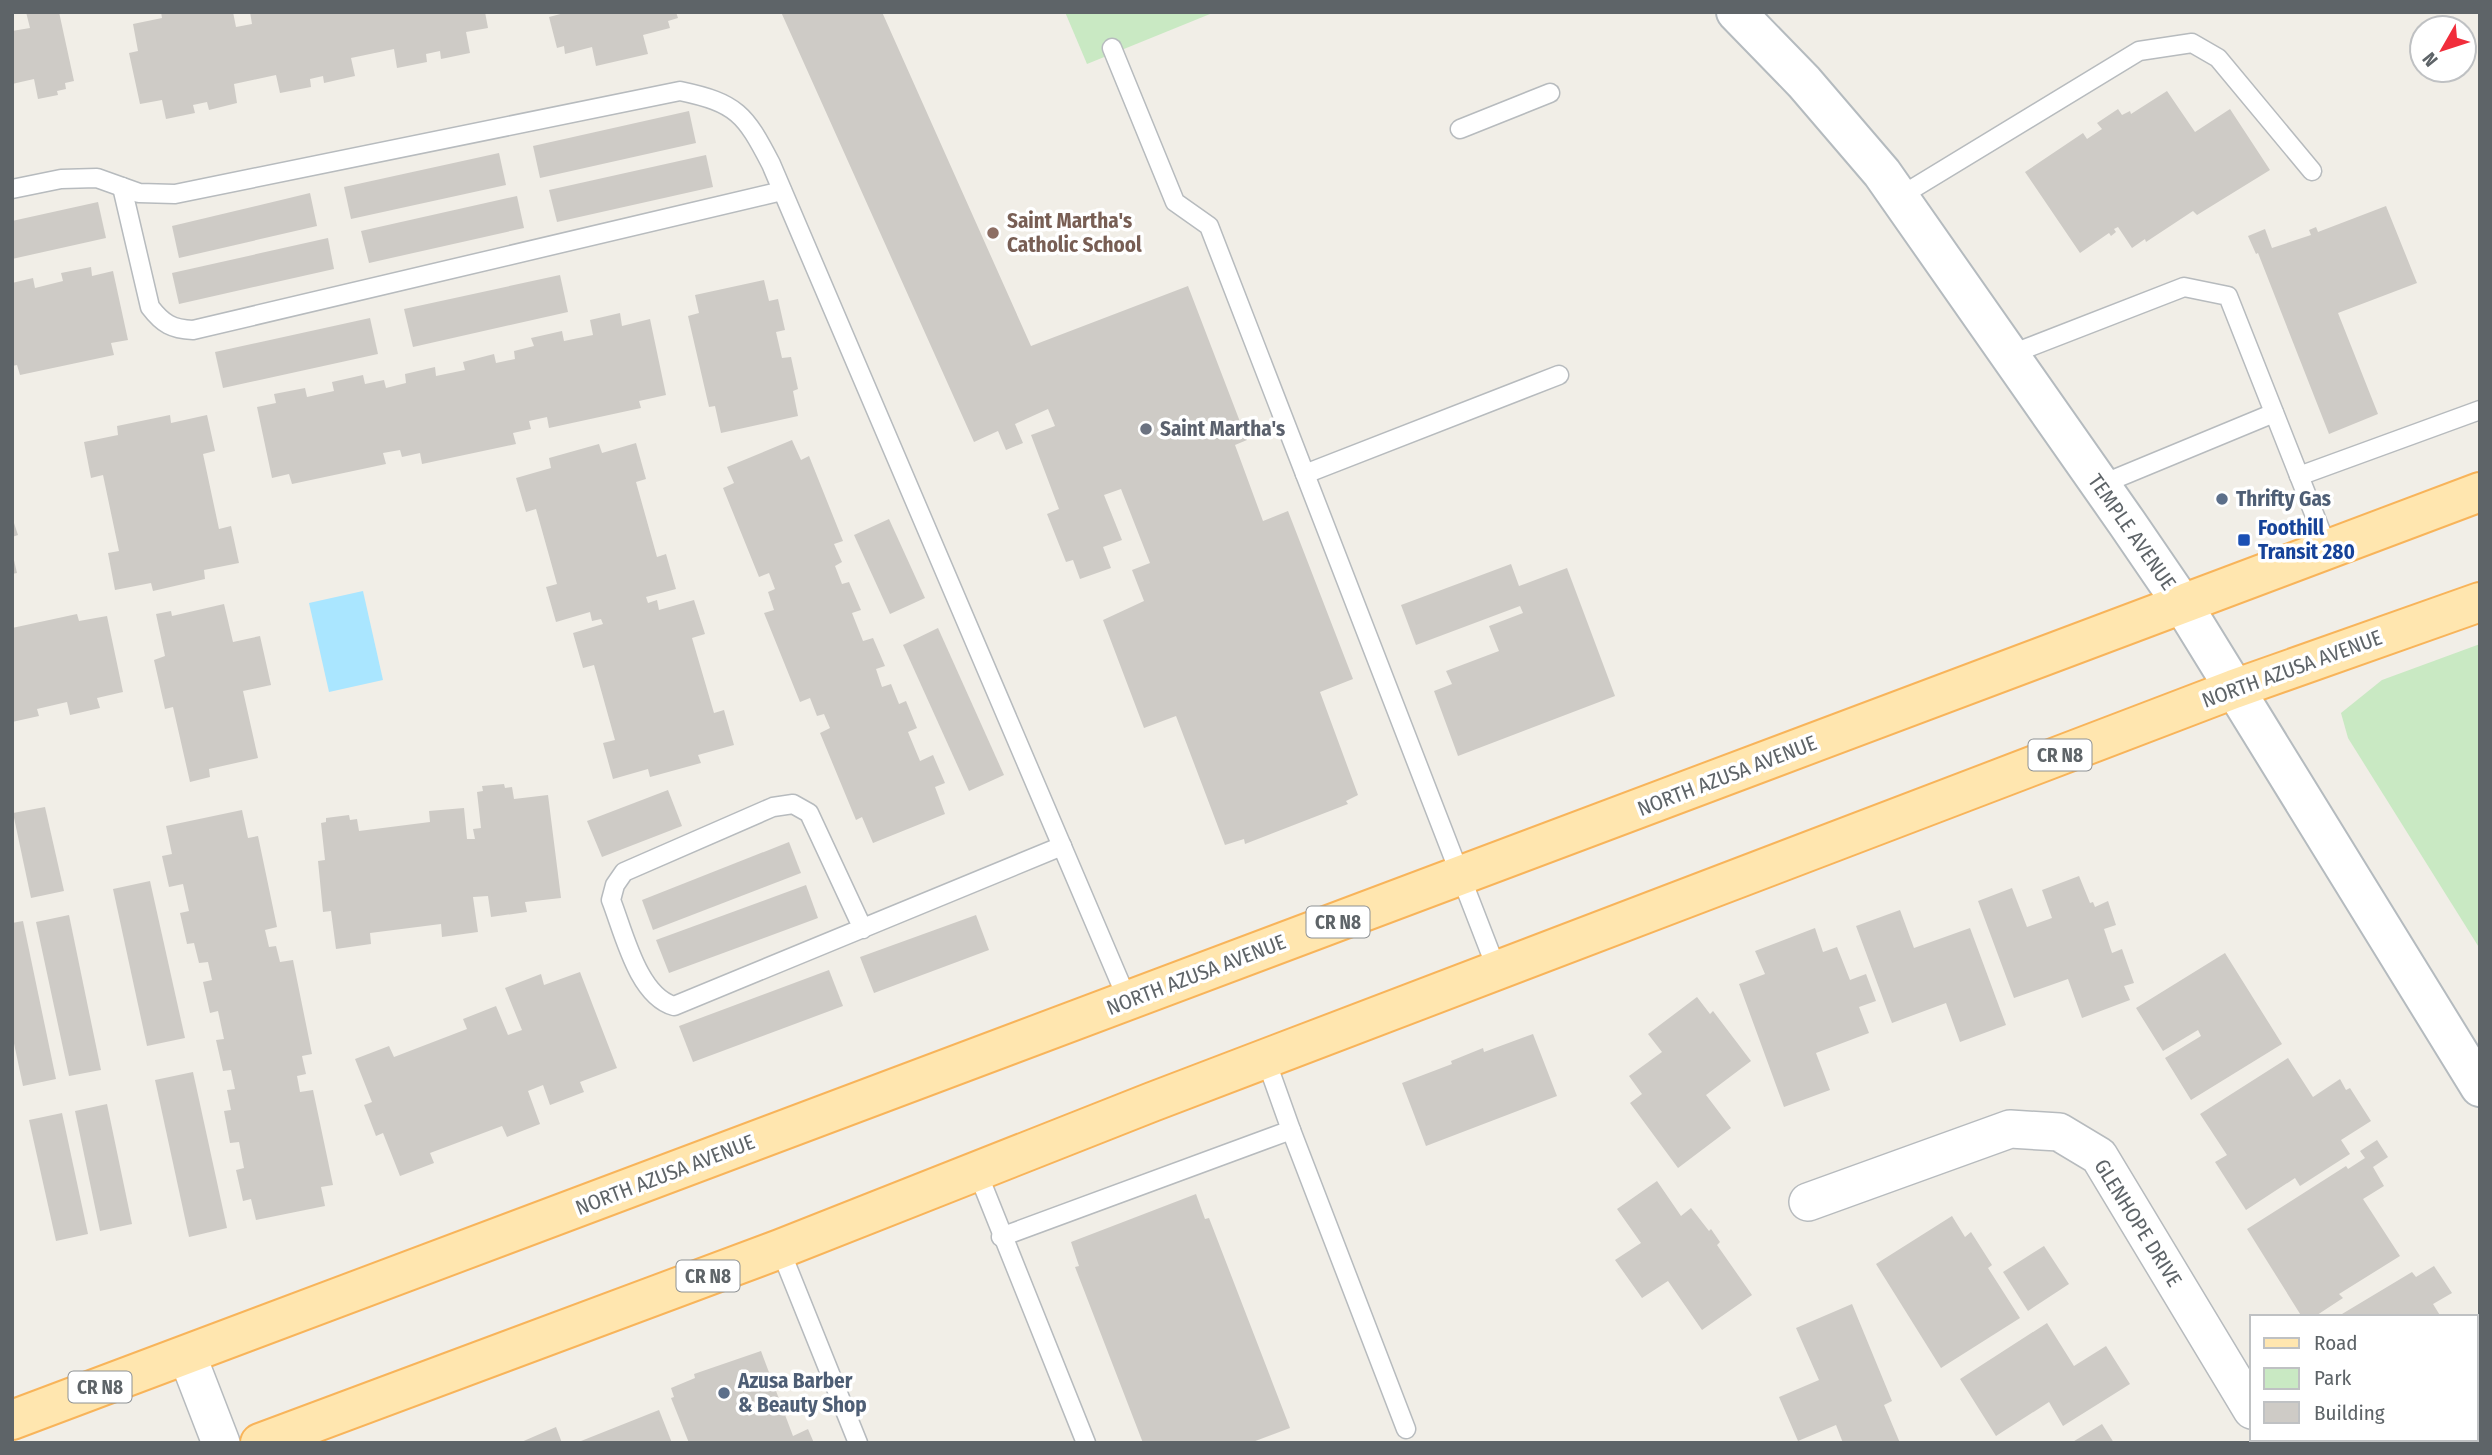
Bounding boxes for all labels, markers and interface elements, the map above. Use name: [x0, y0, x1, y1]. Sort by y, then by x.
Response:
north arrow: [2408, 14, 2478, 84]
text: N: [2418, 48, 2443, 71]
place label: Saint Martha's Catholic School: [1007, 208, 1142, 258]
marker: Saint Martha's Catholic School: [985, 225, 1001, 241]
place label: Saint Martha's: [1160, 416, 1285, 442]
marker: Saint Martha's: [1138, 421, 1154, 437]
street label: TEMPLE AVENUE: [2082, 469, 2182, 595]
place label: Thrifty Gas: [2236, 486, 2331, 512]
marker: Thrifty Gas: [2214, 491, 2230, 507]
place label: Foothill Transit 280: [2258, 515, 2355, 565]
marker: Foothill Transit 280: [2236, 532, 2252, 548]
street label: NORTH AZUSA AVENUE: [2198, 624, 2386, 714]
street label: NORTH AZUSA AVENUE: [1634, 730, 1820, 822]
road number: CR N8: [2028, 740, 2092, 770]
road number: CR N8: [1306, 906, 1370, 938]
street label: NORTH AZUSA AVENUE: [1103, 929, 1289, 1021]
street label: NORTH AZUSA AVENUE: [572, 1129, 758, 1221]
street label: GLENHOPE DRIVE: [2088, 1154, 2188, 1292]
road number: CR N8: [676, 1260, 740, 1292]
legend: [2250, 1315, 2478, 1441]
text: Road: [2314, 1330, 2358, 1356]
text: Park: [2314, 1365, 2352, 1391]
place label: Azusa Barber & Beauty Shop: [737, 1368, 867, 1418]
road number: CR N8: [68, 1372, 132, 1402]
marker: Azusa Barber & Beauty Shop: [716, 1385, 732, 1401]
text: Building: [2314, 1400, 2385, 1426]

